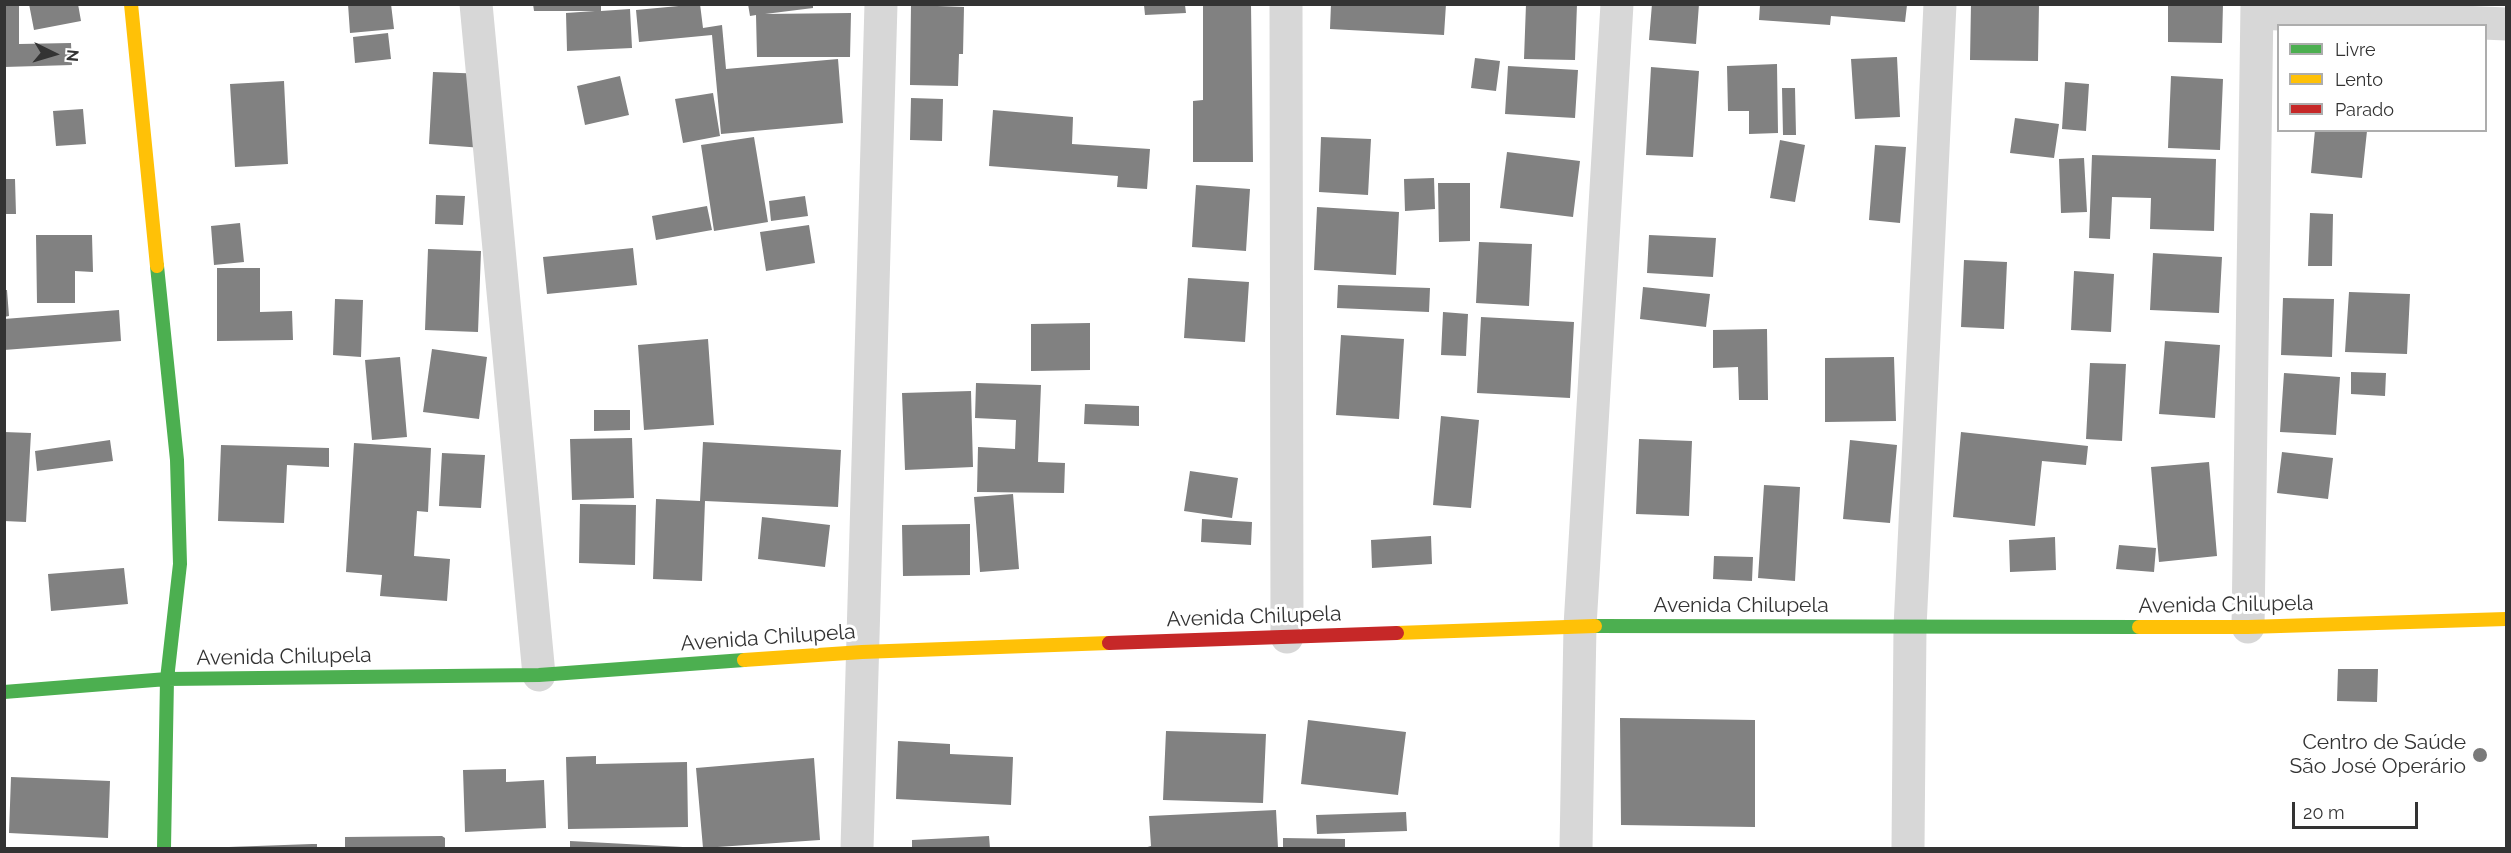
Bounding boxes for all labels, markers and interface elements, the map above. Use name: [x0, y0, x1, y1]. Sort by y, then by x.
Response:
north arrow: [24, 24, 84, 84]
legend: [2277, 24, 2487, 132]
text: Livre: [2335, 39, 2376, 60]
text: N: [62, 49, 82, 63]
text: Lento: [2335, 69, 2383, 90]
text: Parado: [2335, 99, 2394, 120]
street label: Avenida Chilupela: [2138, 591, 2314, 619]
street label: Avenida Chilupela: [1653, 593, 1829, 619]
street label: Avenida Chilupela: [1166, 601, 1342, 633]
street label: Avenida Chilupela: [680, 619, 856, 657]
street label: Avenida Chilupela: [196, 643, 372, 671]
place label: Centro de Saúde São José Operário: [2290, 730, 2466, 780]
marker: Centro de Saúde São José Operário: [2471, 746, 2489, 764]
scale bar: [2295, 790, 2421, 828]
text: 20 m: [2303, 802, 2345, 823]

